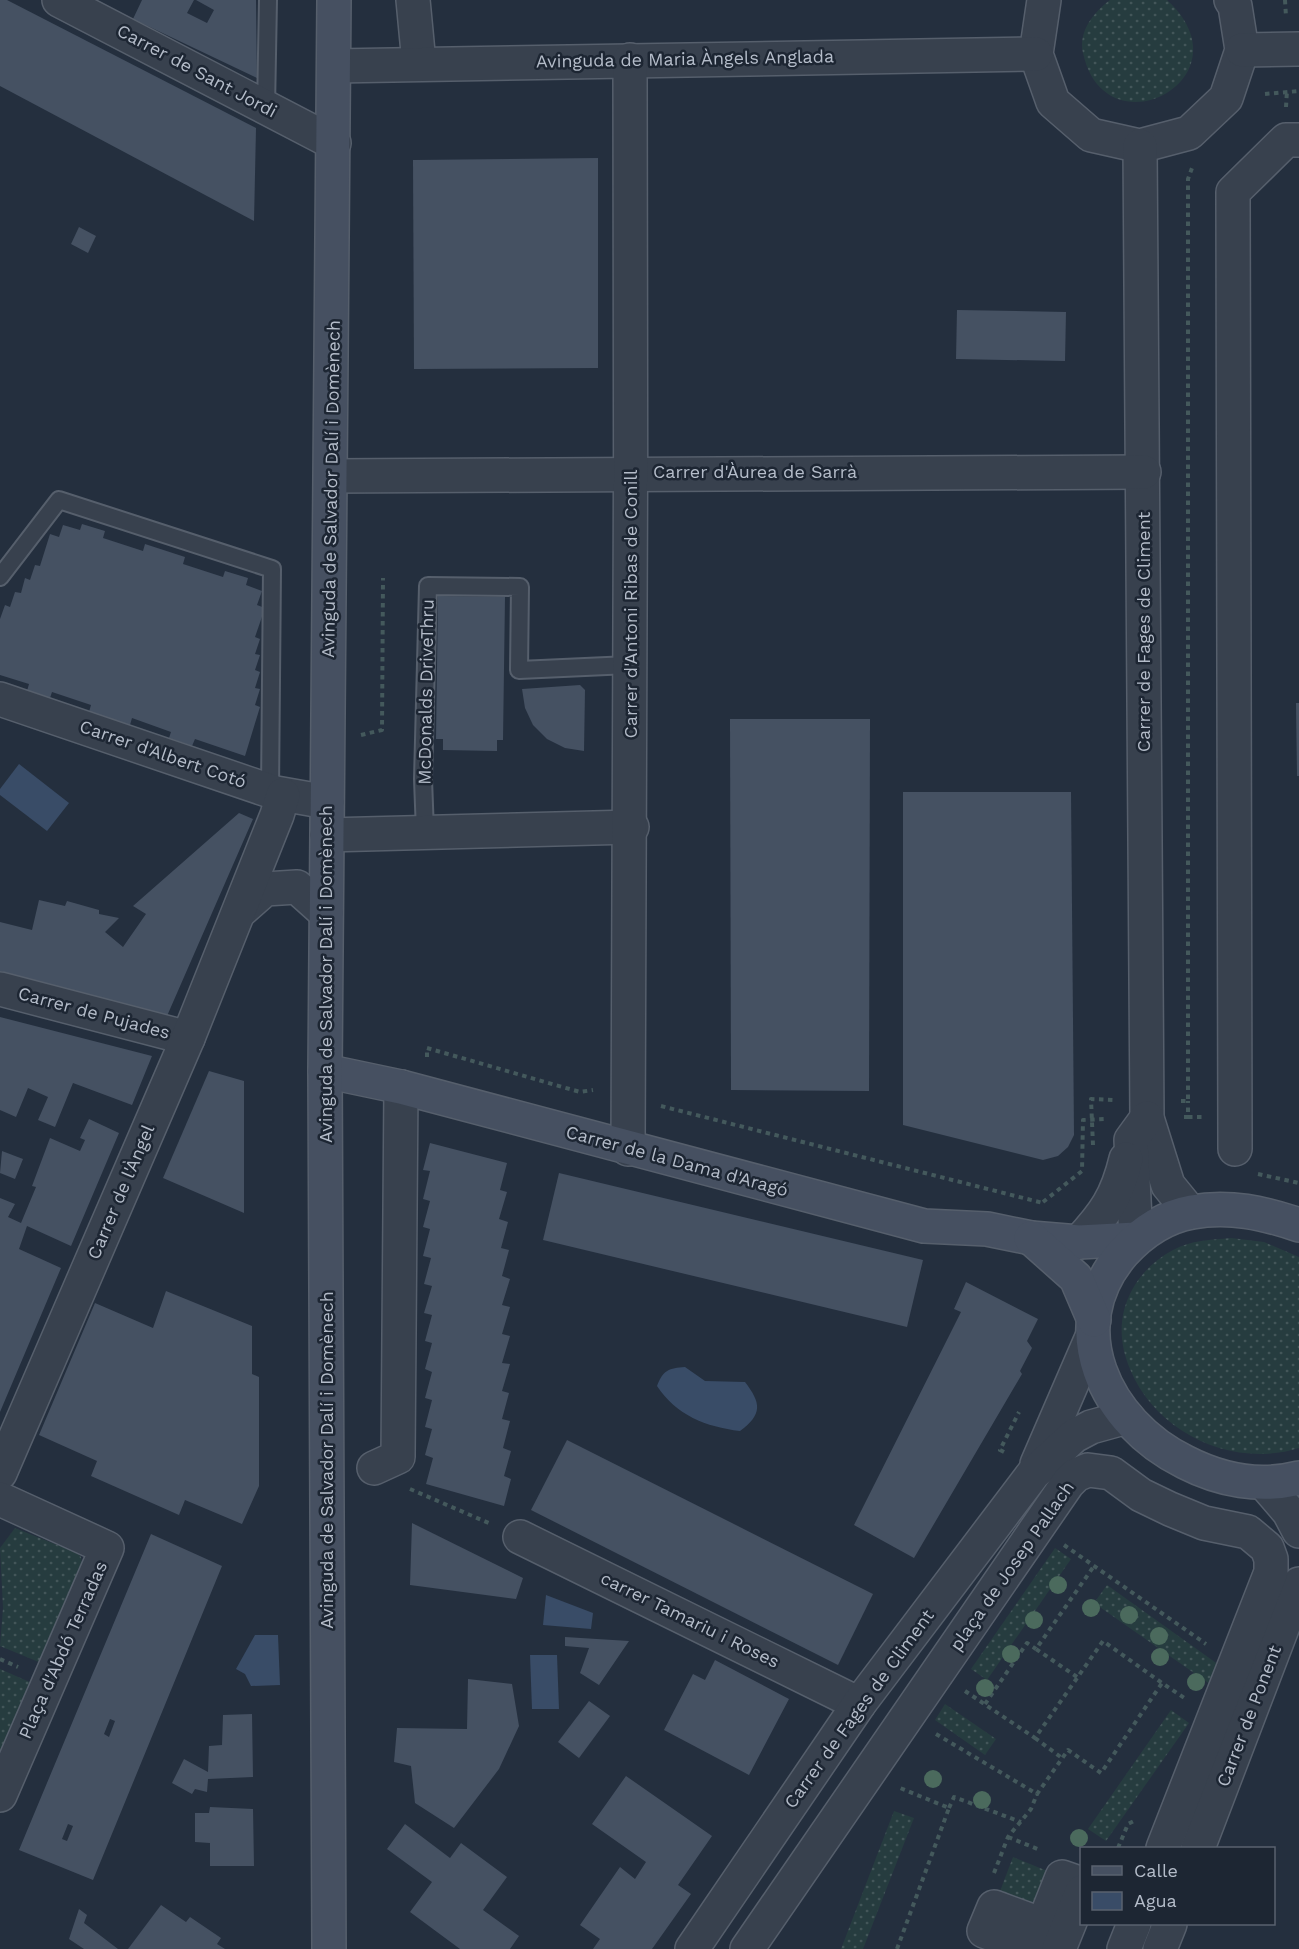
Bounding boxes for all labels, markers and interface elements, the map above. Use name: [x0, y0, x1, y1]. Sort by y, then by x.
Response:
street label: Carrer de Sant Jordi: [114, 20, 281, 122]
street label: Avinguda de Maria Àngels Anglada: [536, 45, 834, 72]
street label: Avinguda de Salvador Dalí i Domènech: [317, 320, 344, 658]
street label: Carrer d'Àurea de Sarrà: [653, 461, 857, 482]
street label: Carrer d'Antoni Ribas de Conill: [620, 469, 641, 739]
street label: Carrer de Fages de Climent: [1133, 511, 1154, 752]
street label: McDonalds DriveThru: [413, 599, 438, 785]
street label: Carrer d'Albert Cotó: [77, 715, 249, 792]
street label: Avinguda de Salvador Dalí i Domènech: [315, 805, 336, 1143]
street label: Carrer de Pujades: [16, 982, 172, 1043]
street label: Carrer de l'Àngel: [83, 1121, 159, 1262]
street label: Carrer de la Dama d'Aragó: [564, 1121, 790, 1200]
street label: Avinguda de Salvador Dalí i Domènech: [316, 1291, 337, 1629]
street label: plaça de Josep Pallach: [945, 1477, 1078, 1655]
street label: Plaça d'Abdó Terradas: [14, 1558, 111, 1742]
street label: carrer Tamariu i Roses: [597, 1567, 783, 1672]
street label: Carrer de Fages de Climent: [779, 1605, 938, 1812]
street label: Carrer de Ponent: [1212, 1642, 1285, 1790]
legend: [1080, 1847, 1275, 1925]
text: Calle: [1134, 1860, 1178, 1881]
text: Agua: [1134, 1890, 1177, 1911]

